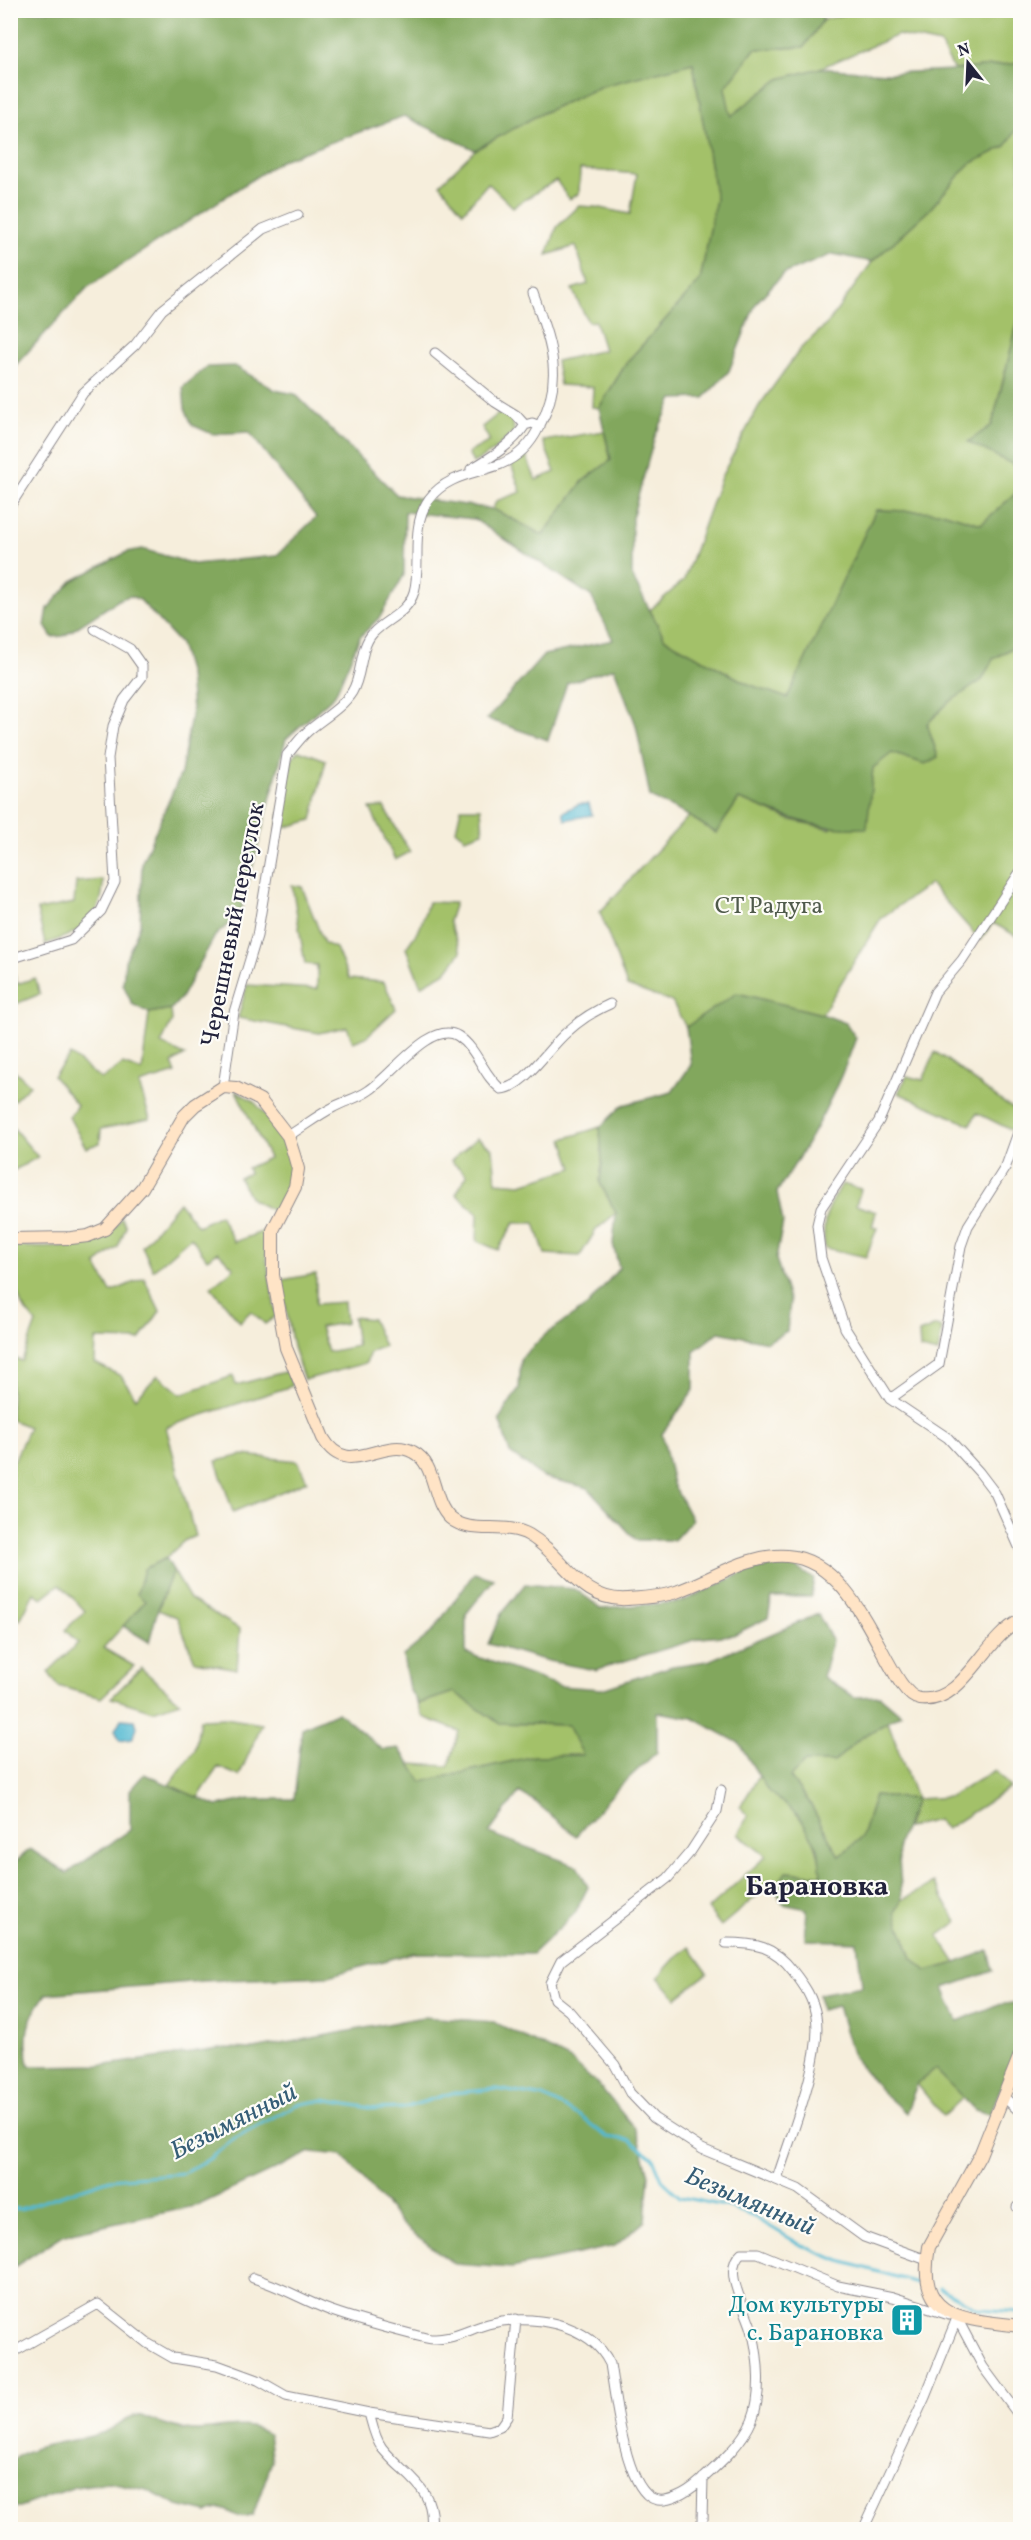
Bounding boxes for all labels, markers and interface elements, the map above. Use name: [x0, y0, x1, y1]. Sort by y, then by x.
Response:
north arrow: [938, 33, 998, 93]
text: N: [955, 38, 973, 63]
street label: Черешневый переулок: [194, 799, 274, 1050]
park label: СТ Радуга: [715, 890, 823, 924]
district label: Барановка: [745, 1869, 889, 1907]
water label: Безымянный: [164, 2075, 304, 2169]
water label: Безымянный: [679, 2158, 821, 2246]
place label: Дом культуры с. Барановка: [728, 2289, 884, 2351]
building icon: Дом культуры с. Барановка: [889, 2302, 925, 2338]

